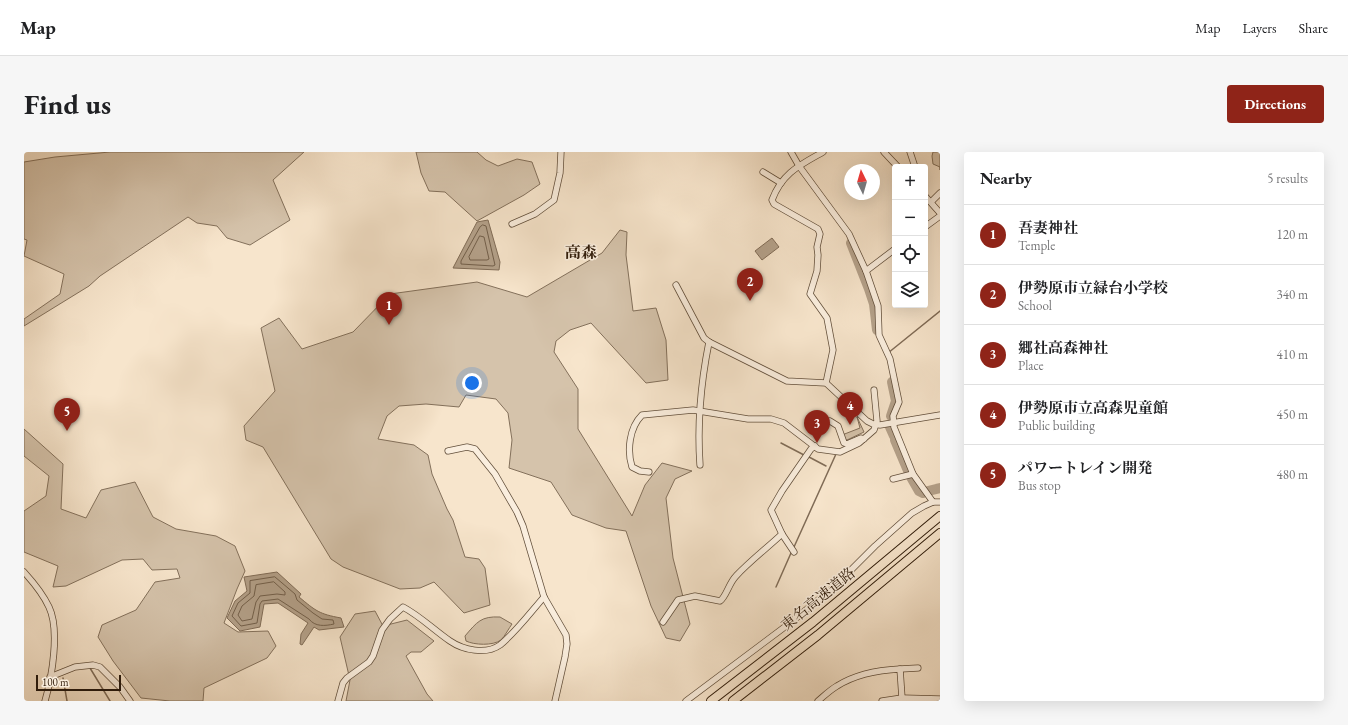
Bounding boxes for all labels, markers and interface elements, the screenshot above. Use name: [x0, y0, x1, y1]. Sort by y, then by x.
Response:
text: Map: [20, 15, 56, 40]
text: Map: [1195, 19, 1220, 37]
text: Layers: [1242, 19, 1277, 37]
text: Share: [1299, 19, 1328, 37]
button: Directions: [1227, 85, 1324, 123]
text: Find us: [24, 86, 111, 122]
north arrow: [844, 164, 880, 200]
map controls: [892, 164, 928, 308]
button: +: [892, 164, 928, 200]
text: Nearby: [980, 167, 1032, 189]
text: 5 results: [1267, 170, 1308, 187]
button: −: [892, 200, 928, 236]
text: 吾妻神社: [1018, 218, 1078, 237]
text: 1: [990, 226, 996, 243]
text: 120 m: [1277, 226, 1308, 243]
button: locate: [892, 236, 928, 272]
text: Temple: [1018, 237, 1055, 254]
district label: 高森: [565, 242, 597, 263]
pin: 2: [737, 268, 763, 301]
button: layers: [892, 272, 928, 308]
text: 伊勢原市立緑台小学校: [1018, 278, 1168, 297]
text: 2: [990, 286, 996, 303]
text: 340 m: [1277, 286, 1308, 303]
pin: 1: [376, 292, 402, 325]
text: School: [1018, 297, 1052, 314]
text: 郷社高森神社: [1018, 338, 1108, 357]
text: 3: [990, 346, 996, 363]
text: 410 m: [1277, 346, 1308, 363]
text: Place: [1018, 357, 1044, 374]
your location: [462, 373, 482, 393]
pin: 4: [837, 392, 863, 425]
pin: 5: [54, 398, 80, 431]
text: 伊勢原市立高森児童館: [1018, 398, 1168, 417]
text: 4: [990, 406, 996, 423]
text: 450 m: [1277, 406, 1308, 423]
pin: 3: [804, 410, 830, 443]
text: Public building: [1018, 417, 1095, 434]
text: パワートレイン開発: [1018, 458, 1152, 477]
text: 5: [990, 466, 996, 483]
text: 480 m: [1277, 466, 1308, 483]
text: Bus stop: [1018, 477, 1061, 494]
street label: 東名高速道路: [777, 563, 859, 634]
scale bar: [36, 673, 121, 692]
text: 100 m: [42, 675, 69, 689]

